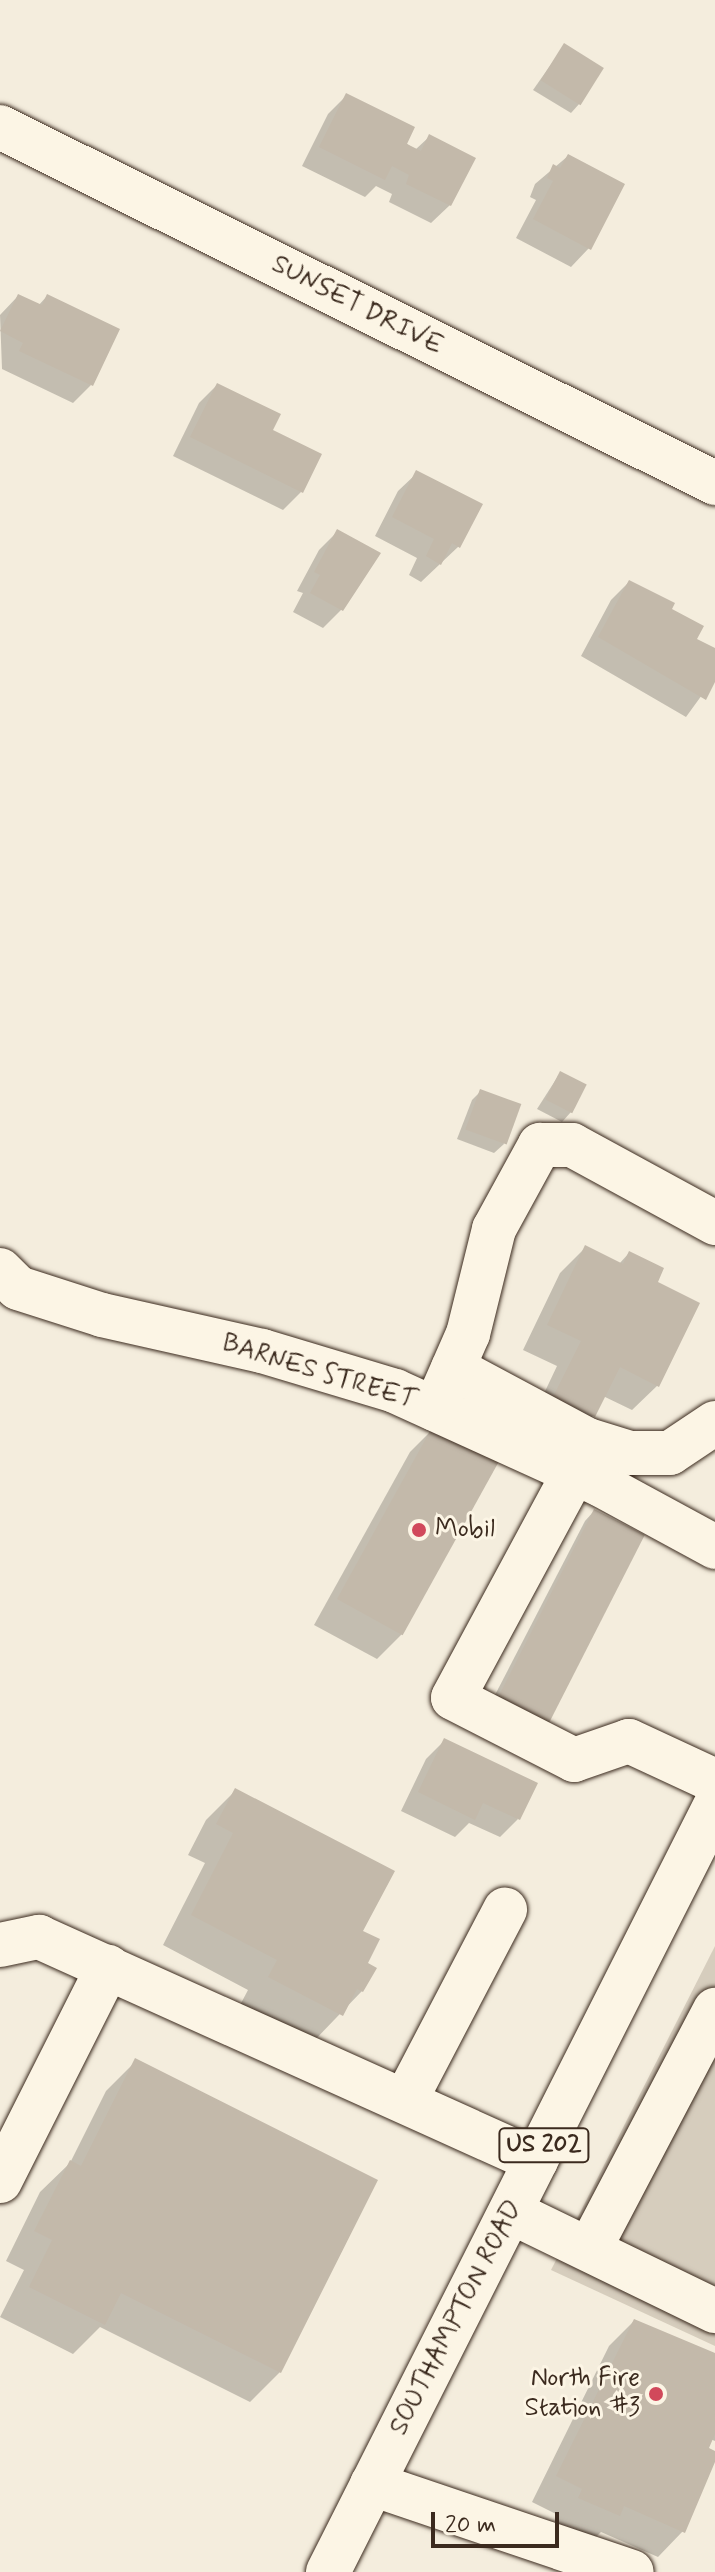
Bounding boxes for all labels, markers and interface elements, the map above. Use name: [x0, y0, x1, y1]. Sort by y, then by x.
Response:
street label: SUNSET DRIVE: [266, 249, 448, 363]
street label: BARNES STREET: [218, 1328, 420, 1418]
place label: Mobil: [435, 1514, 495, 1546]
marker: Mobil: [410, 1521, 428, 1539]
road number: US 202: [498, 2125, 590, 2165]
street label: SOUTHAMPTON ROAD: [384, 2196, 530, 2440]
place label: North Fire Station #3: [525, 2363, 640, 2424]
marker: North Fire Station #3: [647, 2385, 665, 2403]
scale bar: [435, 2496, 563, 2546]
text: 20 m: [445, 2510, 496, 2541]

